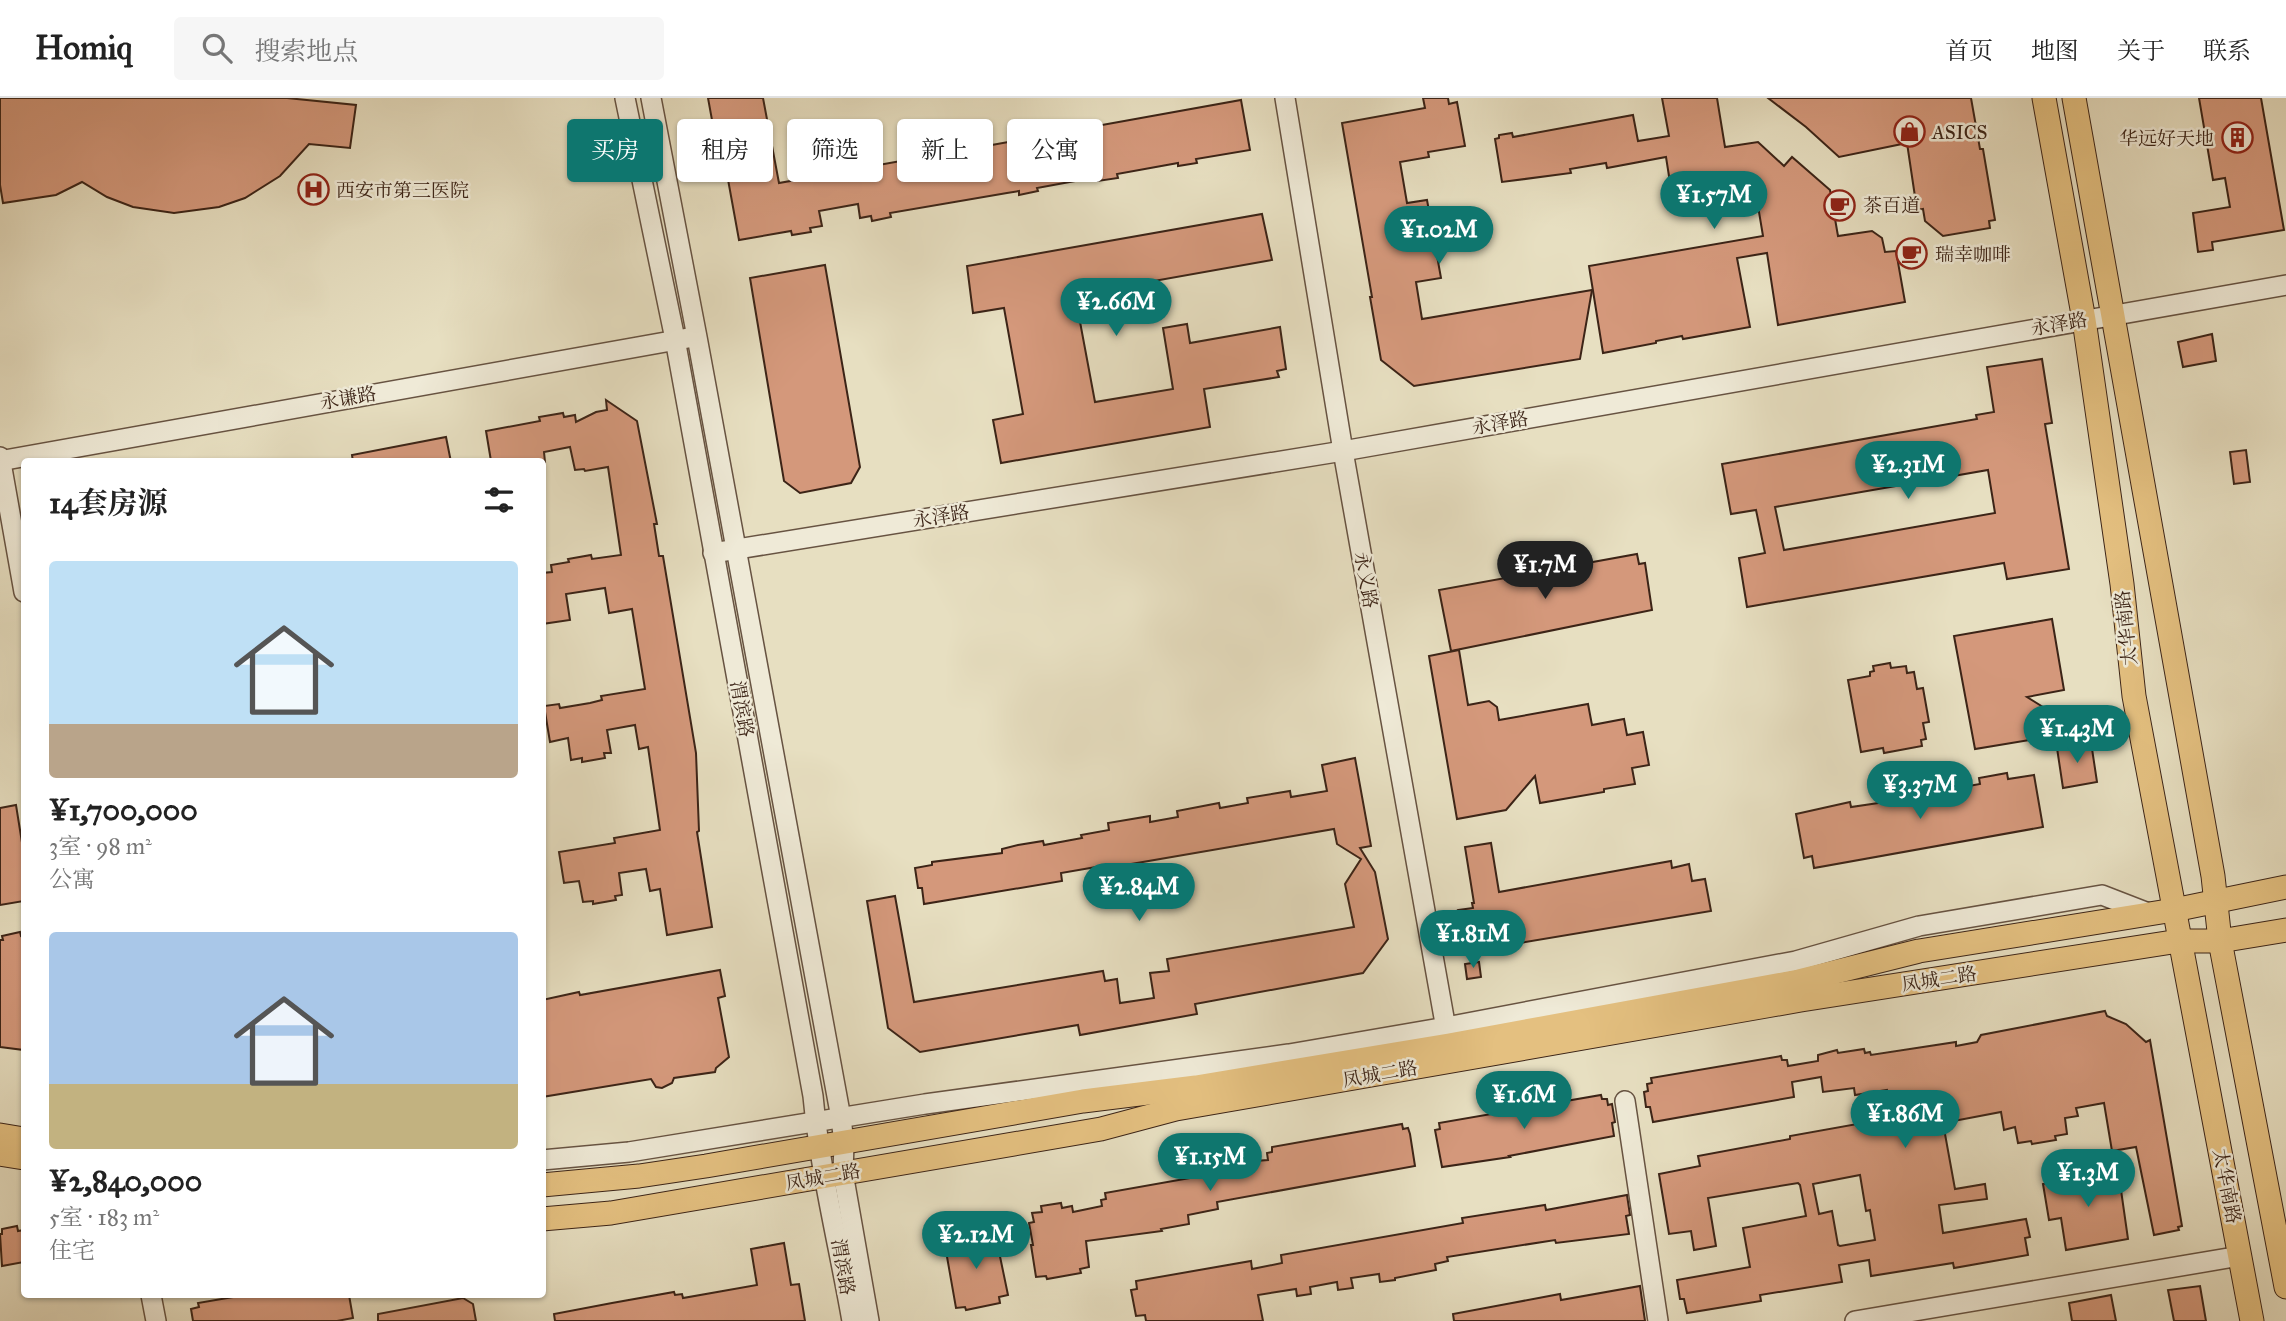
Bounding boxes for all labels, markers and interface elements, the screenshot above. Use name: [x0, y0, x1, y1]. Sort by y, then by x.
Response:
search box: [174, 17, 664, 80]
text: Homiq: [35, 28, 132, 68]
icon: search: [198, 29, 236, 67]
text: 搜索地点: [254, 35, 358, 67]
text: 首页: [1945, 36, 1993, 66]
text: 地图: [2031, 36, 2079, 66]
text: 关于: [2117, 36, 2165, 66]
text: 联系: [2203, 36, 2251, 66]
shop icon: ASICS: [1892, 115, 1926, 149]
chip: 买房: [567, 119, 663, 182]
chip: 租房: [677, 119, 773, 182]
chip: 筛选: [787, 119, 883, 182]
chip: 新上: [897, 119, 993, 182]
chip: 公寓: [1007, 119, 1103, 182]
place label: ASICS: [1931, 121, 1988, 144]
building icon: 华远好天地: [2220, 121, 2254, 155]
place label: 华远好天地: [2119, 127, 2214, 150]
pin: ¥1.57M: [1657, 172, 1771, 231]
hospital icon: 西安市第三医院: [296, 173, 330, 207]
place label: 西安市第三医院: [336, 179, 469, 202]
text: ¥1.57M: [1676, 180, 1752, 208]
cafe icon: 茶百道: [1823, 188, 1857, 222]
place label: 茶百道: [1863, 194, 1920, 217]
pin: ¥1.02M: [1382, 206, 1496, 266]
text: ¥1.02M: [1400, 215, 1478, 243]
cafe icon: 瑞幸咖啡: [1895, 237, 1929, 271]
place label: 瑞幸咖啡: [1935, 243, 2011, 266]
pin: ¥2.66M: [1059, 278, 1173, 338]
text: ¥2.66M: [1077, 287, 1155, 315]
street label: 永泽路: [2029, 308, 2089, 340]
street label: 永谦路: [318, 382, 378, 414]
street label: 永泽路: [1470, 407, 1530, 439]
pin: ¥2.31M: [1851, 442, 1965, 501]
text: ¥2.31M: [1871, 450, 1945, 478]
icon: filters: [480, 481, 518, 519]
text: 14套房源: [49, 485, 168, 521]
street label: 永泽路: [911, 500, 971, 532]
pin: ¥1.7M: [1496, 542, 1594, 601]
street label: 永义路: [1350, 550, 1382, 610]
text: ¥1.7M: [1513, 550, 1577, 578]
street label: 太华南路: [2111, 589, 2141, 667]
icon: home: [221, 607, 347, 733]
street label: 渭滨路: [726, 679, 758, 739]
pin: ¥1.43M: [2020, 706, 2134, 765]
text: ¥1.43M: [2040, 714, 2114, 742]
pin: ¥3.37M: [1863, 762, 1977, 821]
text: ¥3.37M: [1883, 770, 1957, 798]
text: ¥1,700,000: [49, 792, 198, 828]
text: 3室 · 98 m²: [49, 832, 152, 860]
pin: ¥2.84M: [1082, 864, 1196, 923]
text: 公寓: [49, 865, 95, 893]
text: ¥2.84M: [1099, 872, 1179, 900]
pin: ¥1.81M: [1416, 910, 1530, 970]
text: ¥1.81M: [1436, 919, 1510, 947]
street label: 凤城二路: [1900, 962, 1978, 996]
icon: home: [221, 978, 347, 1104]
street label: 凤城二路: [1341, 1056, 1419, 1092]
pin: ¥1.6M: [1475, 1072, 1573, 1131]
text: ¥1.6M: [1492, 1080, 1556, 1108]
pin: ¥1.86M: [1848, 1090, 1962, 1150]
text: ¥1.86M: [1867, 1099, 1943, 1127]
pin: ¥1.15M: [1153, 1134, 1267, 1193]
text: ¥1.15M: [1174, 1142, 1246, 1170]
street label: 太华南路: [2208, 1146, 2246, 1226]
pin: ¥1.3M: [2039, 1150, 2137, 1209]
text: ¥1.3M: [2057, 1158, 2119, 1186]
street label: 凤城二路: [784, 1159, 862, 1195]
text: ¥2,840,000: [49, 1163, 202, 1199]
text: 5室 · 183 m²: [49, 1203, 159, 1231]
pin: ¥2.12M: [919, 1212, 1033, 1271]
text: ¥2.12M: [938, 1220, 1014, 1248]
text: 住宅: [49, 1236, 95, 1264]
street label: 渭滨路: [827, 1237, 859, 1297]

